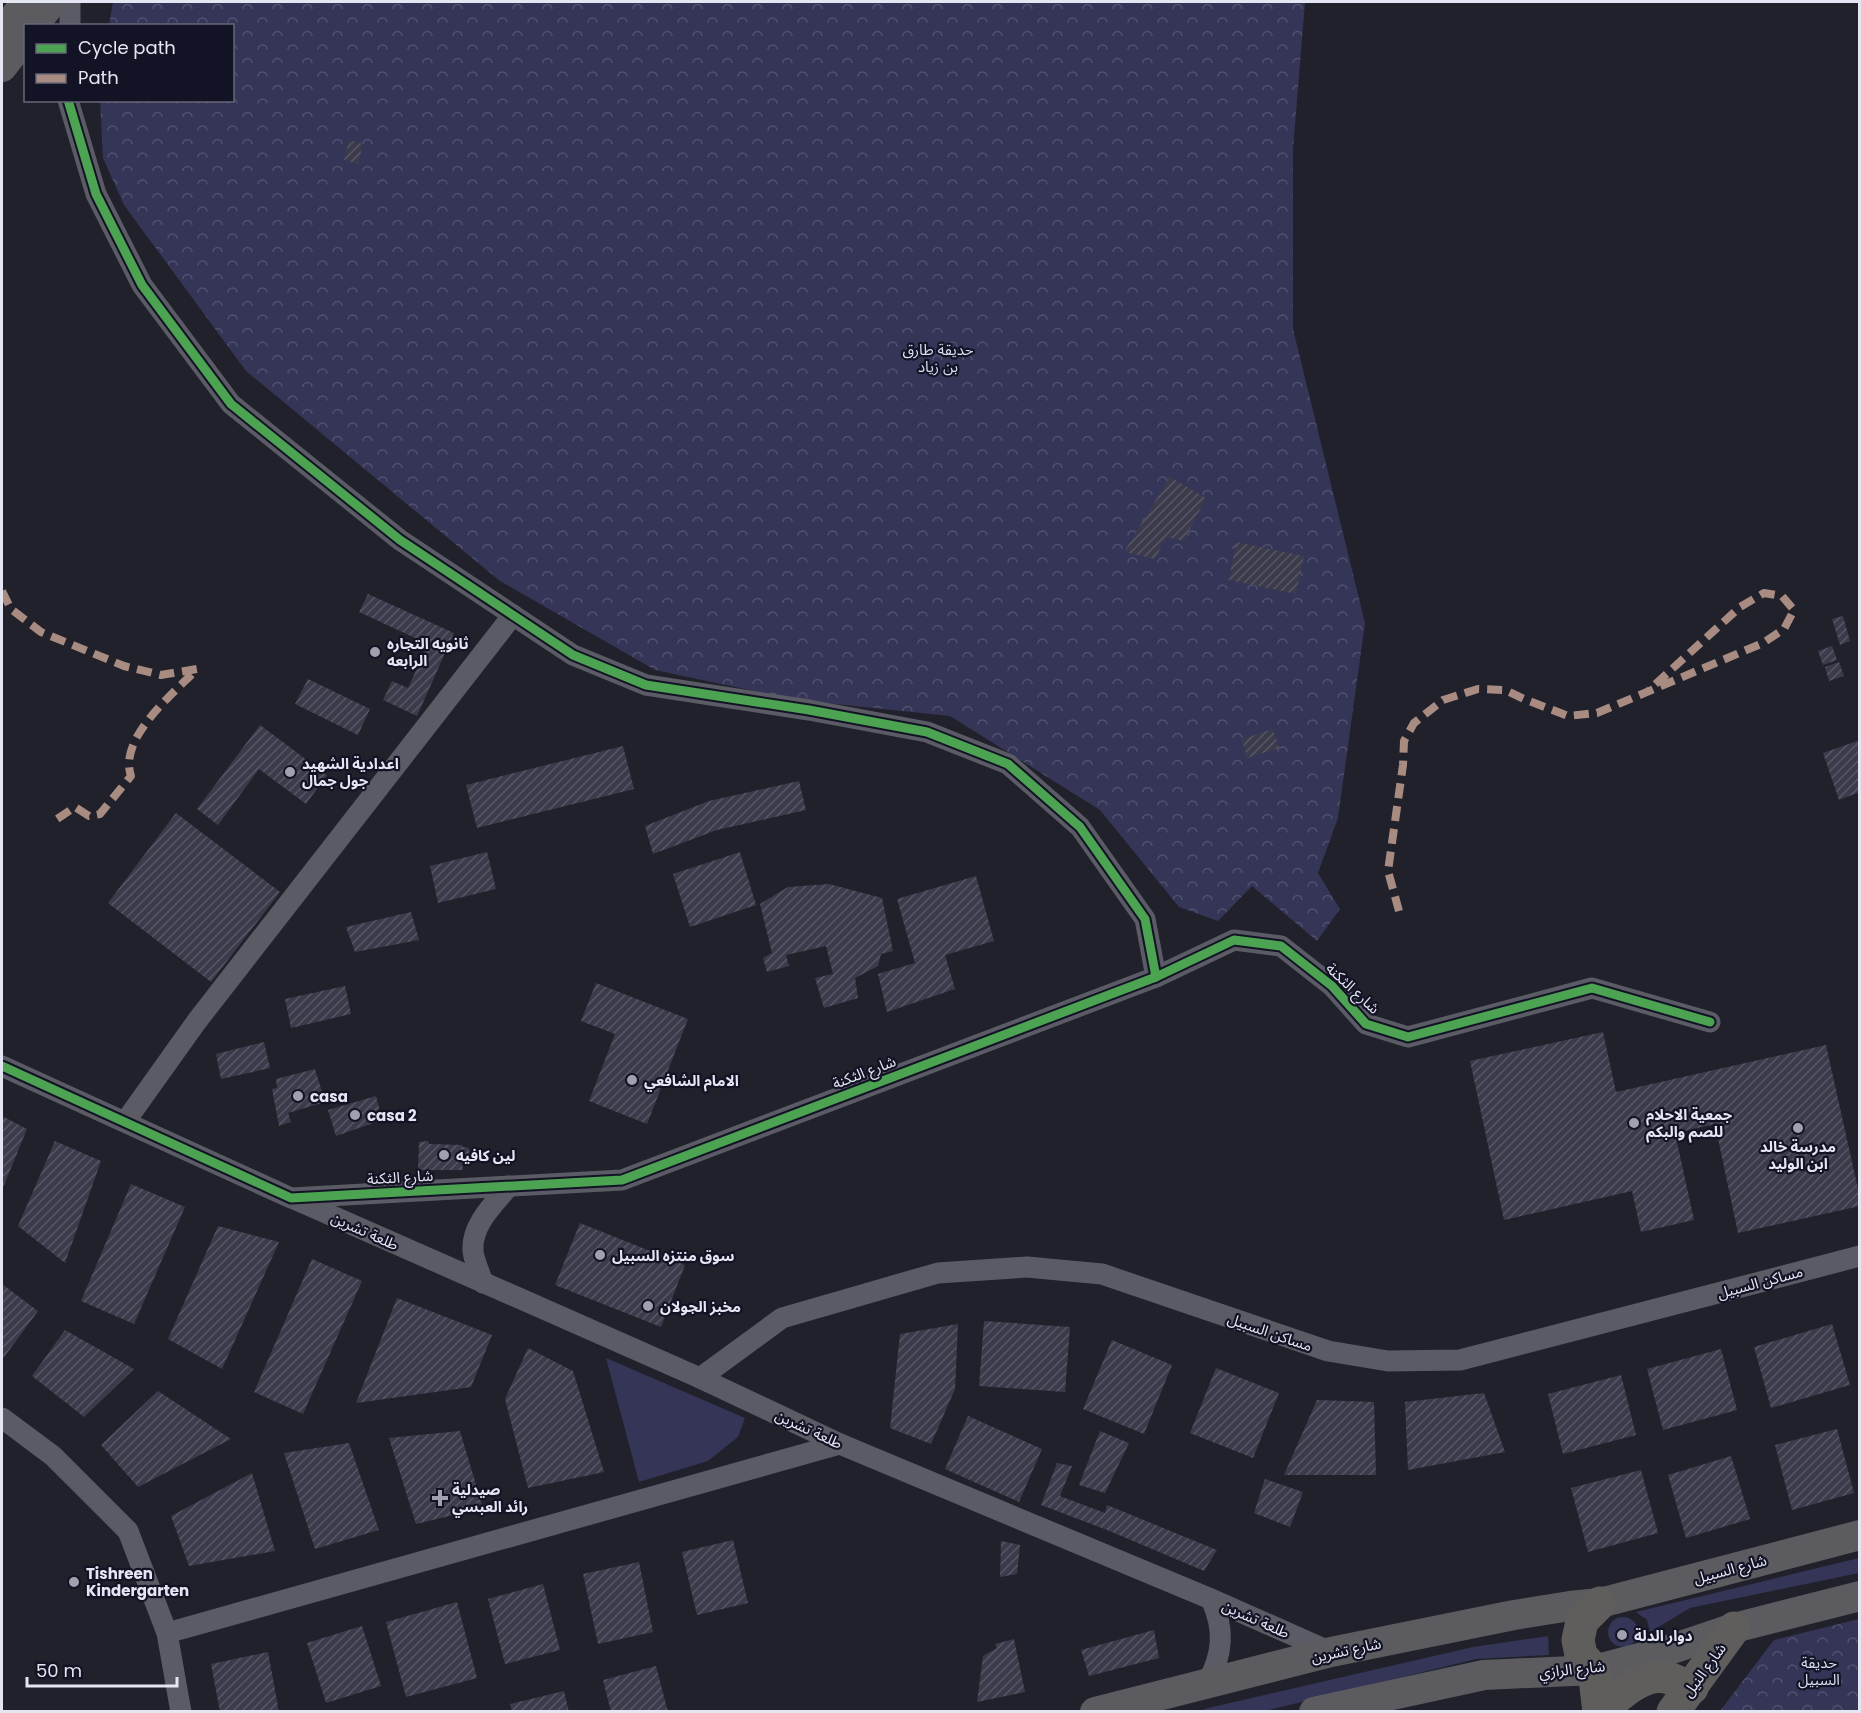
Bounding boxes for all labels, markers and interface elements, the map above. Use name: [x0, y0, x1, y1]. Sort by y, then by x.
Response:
legend: [24, 24, 234, 102]
text: Cycle path: [78, 35, 176, 60]
text: Path: [78, 65, 119, 90]
park label: حديقة طارق بن زياد: [902, 339, 974, 377]
place label: ثانويه التجاره الرابعه: [387, 633, 469, 671]
marker: ثانويه التجاره الرابعه: [368, 645, 382, 659]
place label: اعدادية الشهيد جول جمال: [302, 753, 399, 791]
marker: اعدادية الشهيد جول جمال: [283, 765, 297, 779]
street label: شارع الثكنة: [1320, 958, 1385, 1020]
street label: شارع الثكنة: [829, 1050, 900, 1096]
place label: الامام الشافعي: [644, 1070, 739, 1092]
marker: الامام الشافعي: [625, 1073, 639, 1087]
place label: casa: [310, 1086, 348, 1107]
marker: casa: [291, 1089, 305, 1103]
place label: جمعية الاحلام للصم والبكم: [1646, 1104, 1733, 1143]
place label: casa 2: [367, 1105, 417, 1126]
marker: casa 2: [348, 1108, 362, 1122]
marker: جمعية الاحلام للصم والبكم: [1627, 1116, 1641, 1130]
marker: مدرسة خالد ابن الوليد: [1791, 1121, 1805, 1135]
place label: مدرسة خالد ابن الوليد: [1760, 1136, 1836, 1174]
place label: لين كافيه: [456, 1145, 515, 1166]
marker: لين كافيه: [437, 1148, 451, 1162]
street label: شارع الثكنة: [366, 1165, 434, 1191]
street label: طلعة تشرين: [328, 1207, 402, 1255]
place label: سوق منتزه السبيل: [612, 1245, 734, 1266]
marker: سوق منتزه السبيل: [593, 1248, 607, 1262]
street label: مساكن السبيل: [1715, 1260, 1805, 1304]
place label: مخبز الجولان: [660, 1296, 741, 1317]
marker: مخبز الجولان: [641, 1299, 655, 1313]
street label: مساكن السبيل: [1225, 1308, 1315, 1356]
street label: طلعة تشرين: [772, 1404, 846, 1454]
place label: صيدلية رائد العبسي: [452, 1479, 528, 1518]
marker: صيدلية رائد العبسي: [433, 1491, 447, 1505]
street label: شارع السبيل: [1691, 1549, 1770, 1591]
place label: Tishreen Kindergarten: [86, 1563, 189, 1601]
marker: Tishreen Kindergarten: [67, 1575, 81, 1589]
street label: طلعة تشرين: [1219, 1595, 1293, 1643]
place label: دوار الدلة: [1634, 1625, 1693, 1646]
marker: دوار الدلة: [1615, 1628, 1629, 1642]
street label: شارع تشرين: [1309, 1632, 1384, 1670]
street label: شارع النيل: [1677, 1638, 1733, 1703]
scale bar: [27, 1650, 177, 1688]
park label: حديقة السبيل: [1798, 1652, 1840, 1690]
street label: شارع الرازي: [1538, 1655, 1607, 1685]
text: 50 m: [36, 1658, 82, 1683]

